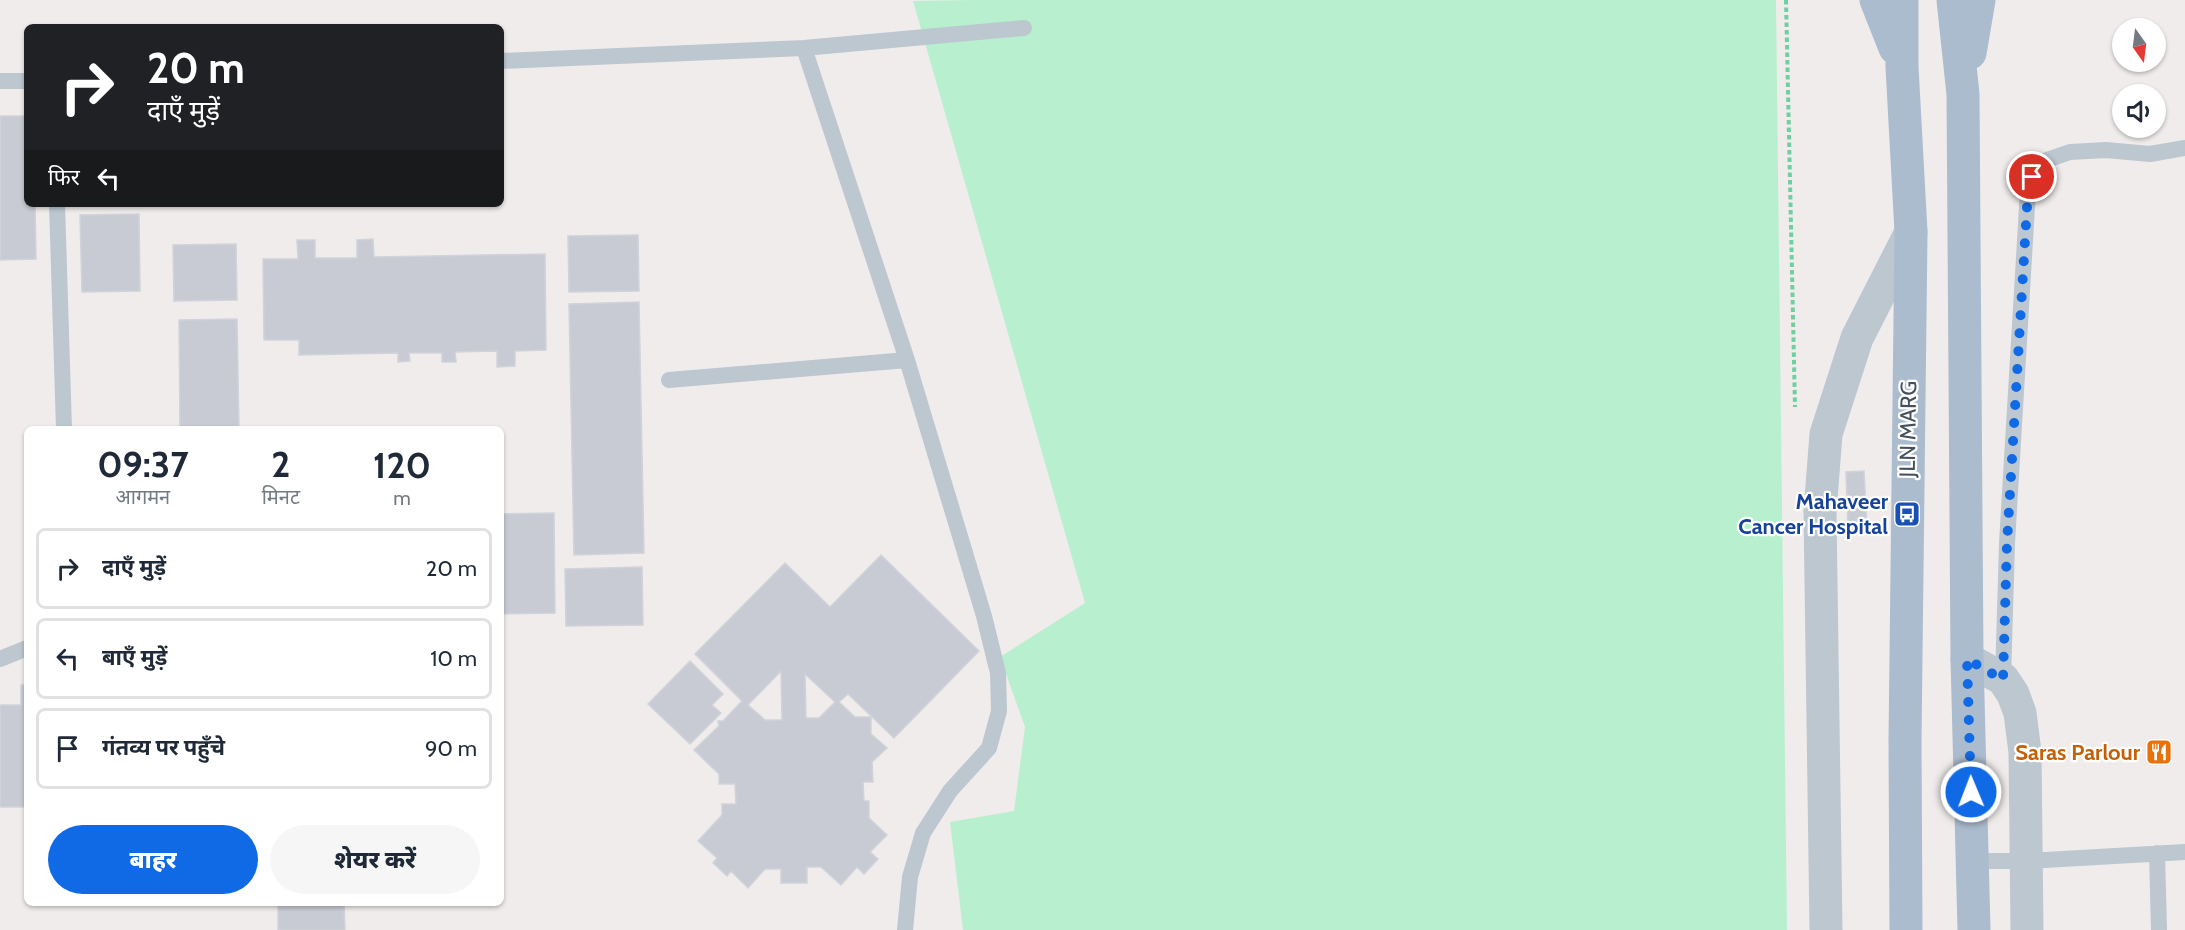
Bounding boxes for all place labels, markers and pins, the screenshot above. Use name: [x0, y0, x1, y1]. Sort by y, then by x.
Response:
pin: [2006, 151, 2057, 202]
place label: Mahaveer Cancer Hospital: [1738, 488, 1889, 540]
bus stop icon: Mahaveer Cancer Hospital: [1892, 499, 1922, 529]
restaurant icon: Saras Parlour: [2144, 737, 2174, 767]
place label: Saras Parlour: [2015, 739, 2141, 766]

